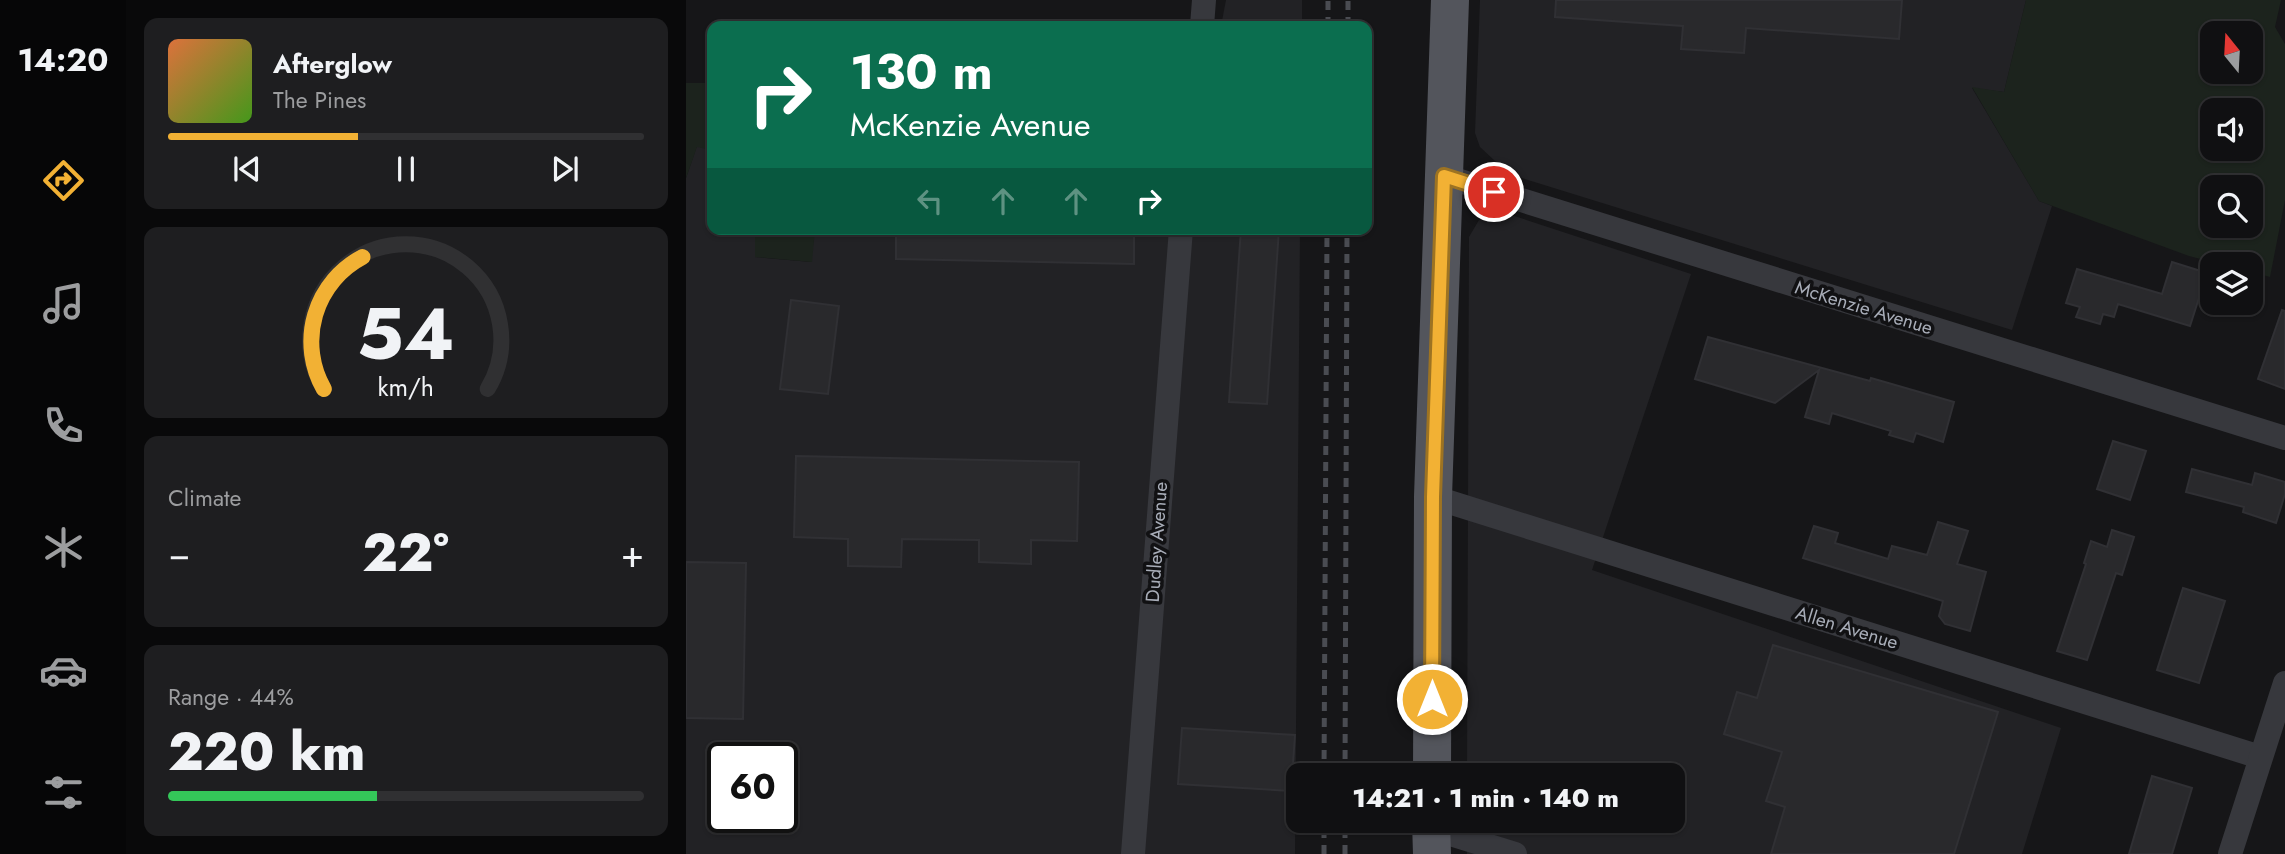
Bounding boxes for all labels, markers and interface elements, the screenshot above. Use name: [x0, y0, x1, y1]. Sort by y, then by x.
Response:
north arrow: [2200, 21, 2263, 84]
map controls: [2200, 21, 2263, 315]
text: 14:20: [17, 37, 109, 83]
text: 130 m: [850, 37, 993, 107]
text: Afterglow: [273, 45, 392, 83]
icon: right: [735, 49, 826, 140]
text: The Pines: [273, 83, 366, 117]
button: sound: [2200, 98, 2263, 161]
text: McKenzie Avenue: [850, 102, 1090, 148]
icon: previous: [228, 150, 266, 188]
icon: pause: [387, 150, 425, 188]
icon: next: [546, 150, 584, 188]
icon: directions: [39, 156, 88, 205]
pin: [1464, 162, 1524, 222]
icon: arrive: [1475, 173, 1513, 211]
button: search: [2200, 175, 2263, 238]
icon: left: [911, 182, 949, 220]
icon: ahead: [984, 182, 1022, 220]
icon: ahead: [1057, 182, 1095, 220]
icon: right: [1130, 182, 1168, 220]
button: layers: [2200, 252, 2263, 315]
street label: McKenzie Avenue: [1792, 274, 1936, 341]
icon: music: [39, 279, 88, 328]
text: 54: [357, 281, 455, 386]
text: km/h: [378, 368, 434, 404]
icon: phone: [39, 401, 88, 450]
text: Climate: [168, 481, 241, 515]
street label: Dudley Avenue: [1139, 481, 1174, 603]
text: 22°: [362, 515, 449, 591]
icon: climate: [39, 523, 88, 572]
text: −: [168, 526, 190, 581]
text: +: [621, 526, 644, 581]
street label: Allen Avenue: [1792, 599, 1902, 656]
icon: car: [39, 646, 88, 695]
position arrow: [1395, 662, 1469, 736]
text: Range · 44%: [168, 680, 294, 714]
text: 220 km: [168, 714, 365, 790]
speed limit sign: 60: [707, 742, 798, 833]
icon: filters: [39, 768, 88, 817]
text: 14:21 · 1 min · 140 m: [1352, 779, 1619, 817]

